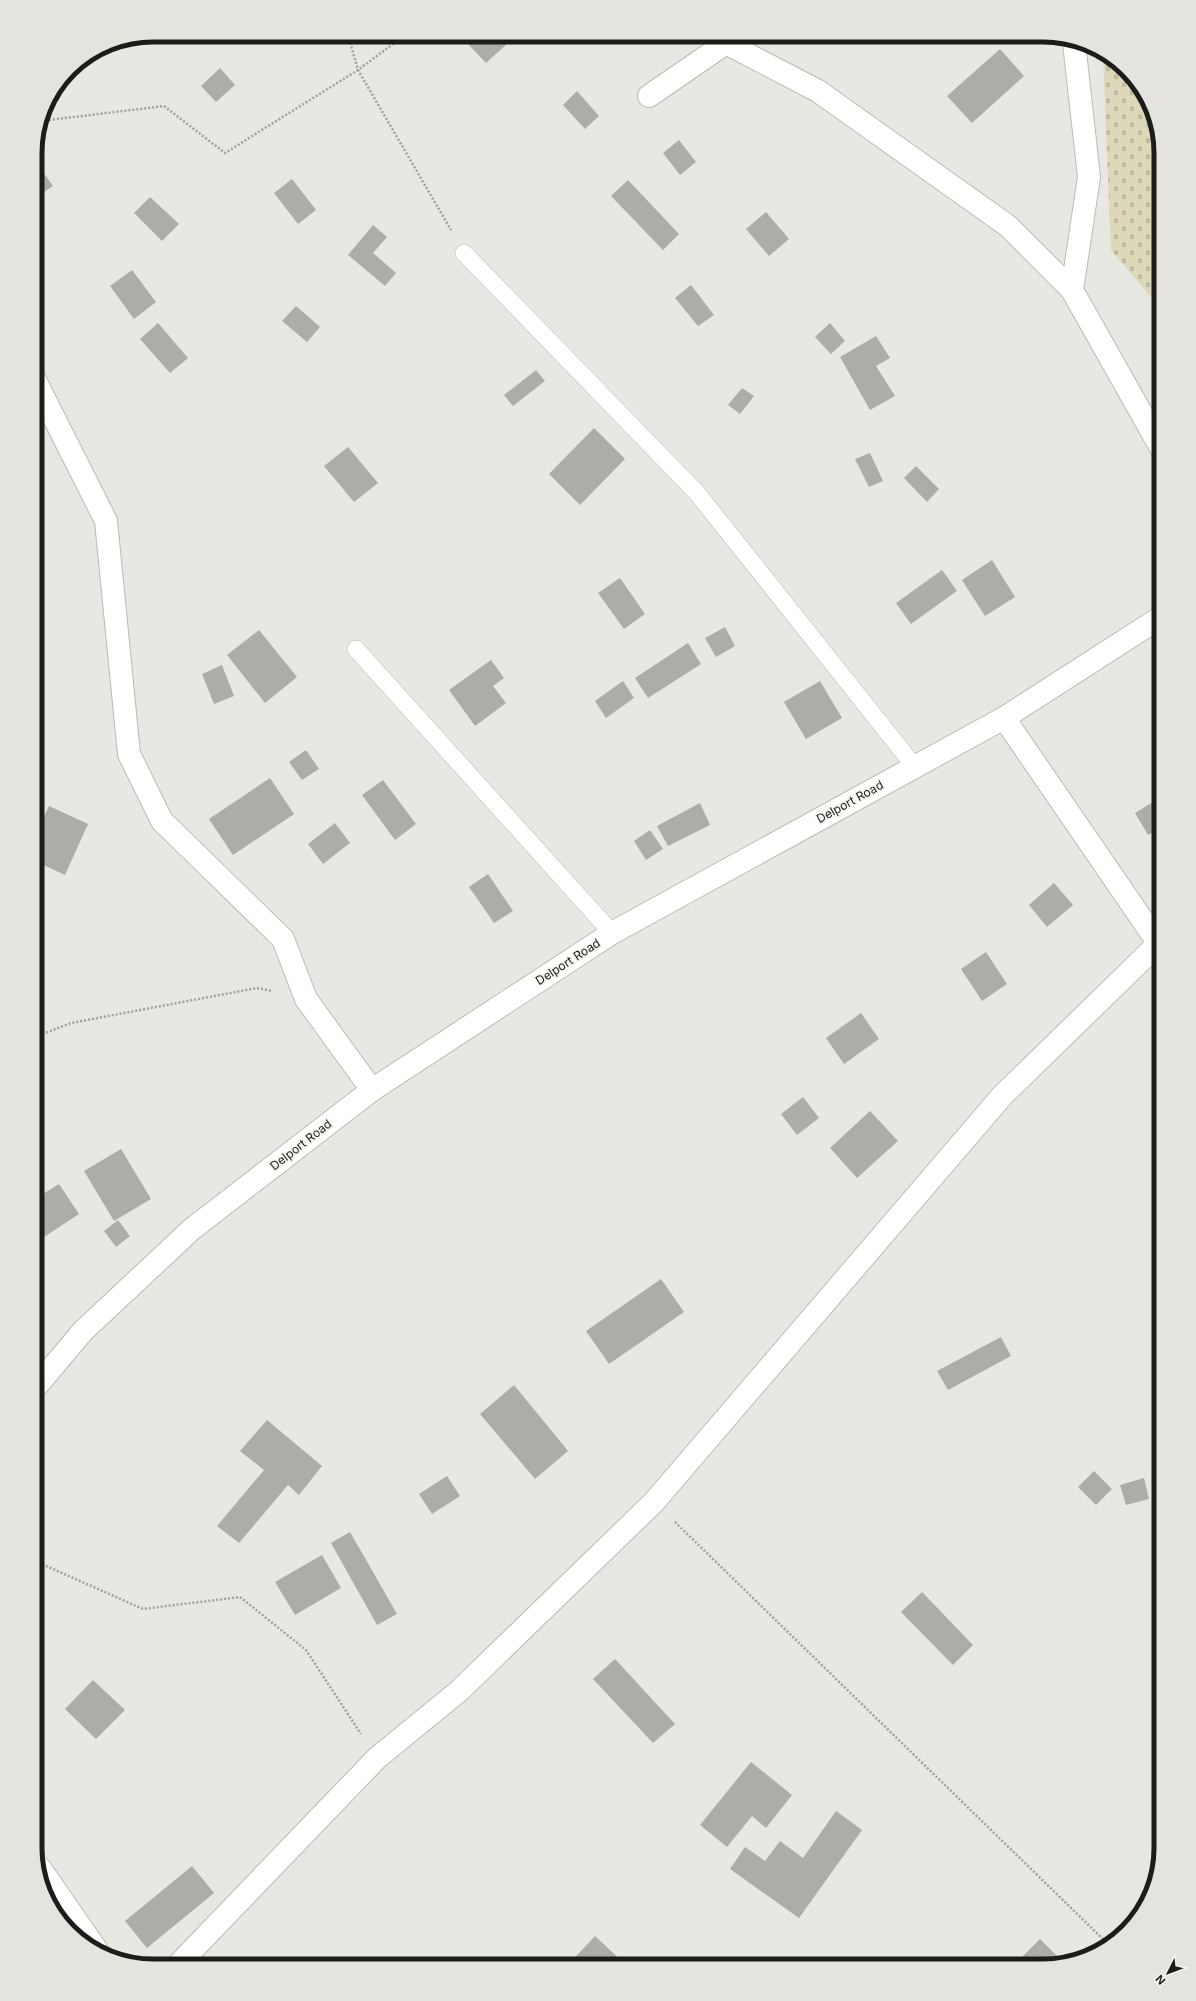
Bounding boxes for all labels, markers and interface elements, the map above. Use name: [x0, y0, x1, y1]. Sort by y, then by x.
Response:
street label: Delport Road: [814, 777, 886, 826]
street label: Delport Road: [533, 935, 603, 988]
street label: Delport Road: [267, 1116, 334, 1173]
north arrow: [1148, 1953, 1188, 1993]
text: N: [1153, 1972, 1169, 1987]

